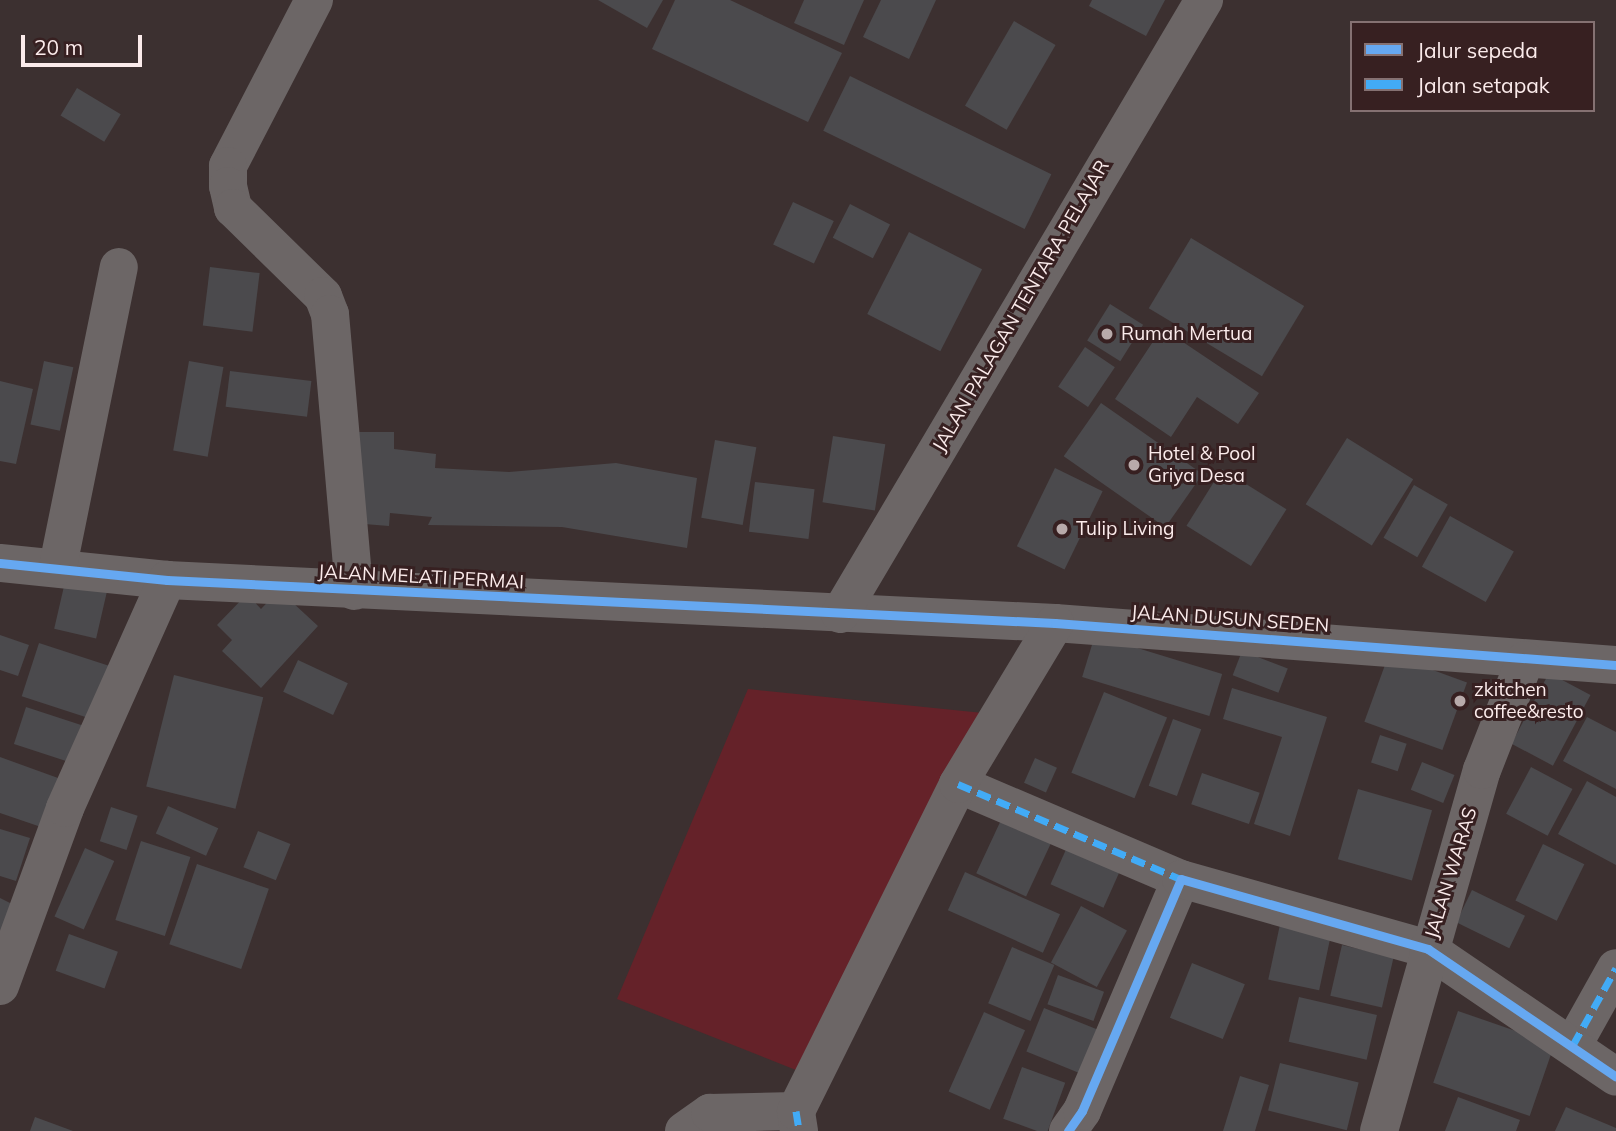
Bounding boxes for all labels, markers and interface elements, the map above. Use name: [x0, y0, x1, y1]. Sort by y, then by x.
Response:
scale bar: [24, 21, 145, 65]
legend: [1350, 21, 1595, 112]
text: 20 m: [34, 34, 83, 60]
text: Jalur sepeda: [1417, 37, 1538, 63]
text: Jalan setapak: [1417, 72, 1550, 98]
street label: JALAN PALAGAN TENTARA PELAJAR: [928, 156, 1114, 456]
place label: Rumah Mertua: [1121, 323, 1252, 345]
marker: Rumah Mertua: [1099, 326, 1115, 342]
place label: Hotel & Pool Griya Desa: [1148, 443, 1256, 487]
marker: Hotel & Pool Griya Desa: [1126, 457, 1142, 473]
place label: Tulip Living: [1076, 518, 1175, 540]
marker: Tulip Living: [1054, 521, 1070, 537]
street label: JALAN MELATI PERMAI: [317, 560, 525, 594]
street label: JALAN DUSUN SEDEN: [1130, 601, 1330, 637]
place label: zkitchen coffee&resto: [1474, 679, 1584, 723]
marker: zkitchen coffee&resto: [1452, 693, 1468, 709]
street label: JALAN WARAS: [1420, 805, 1482, 941]

